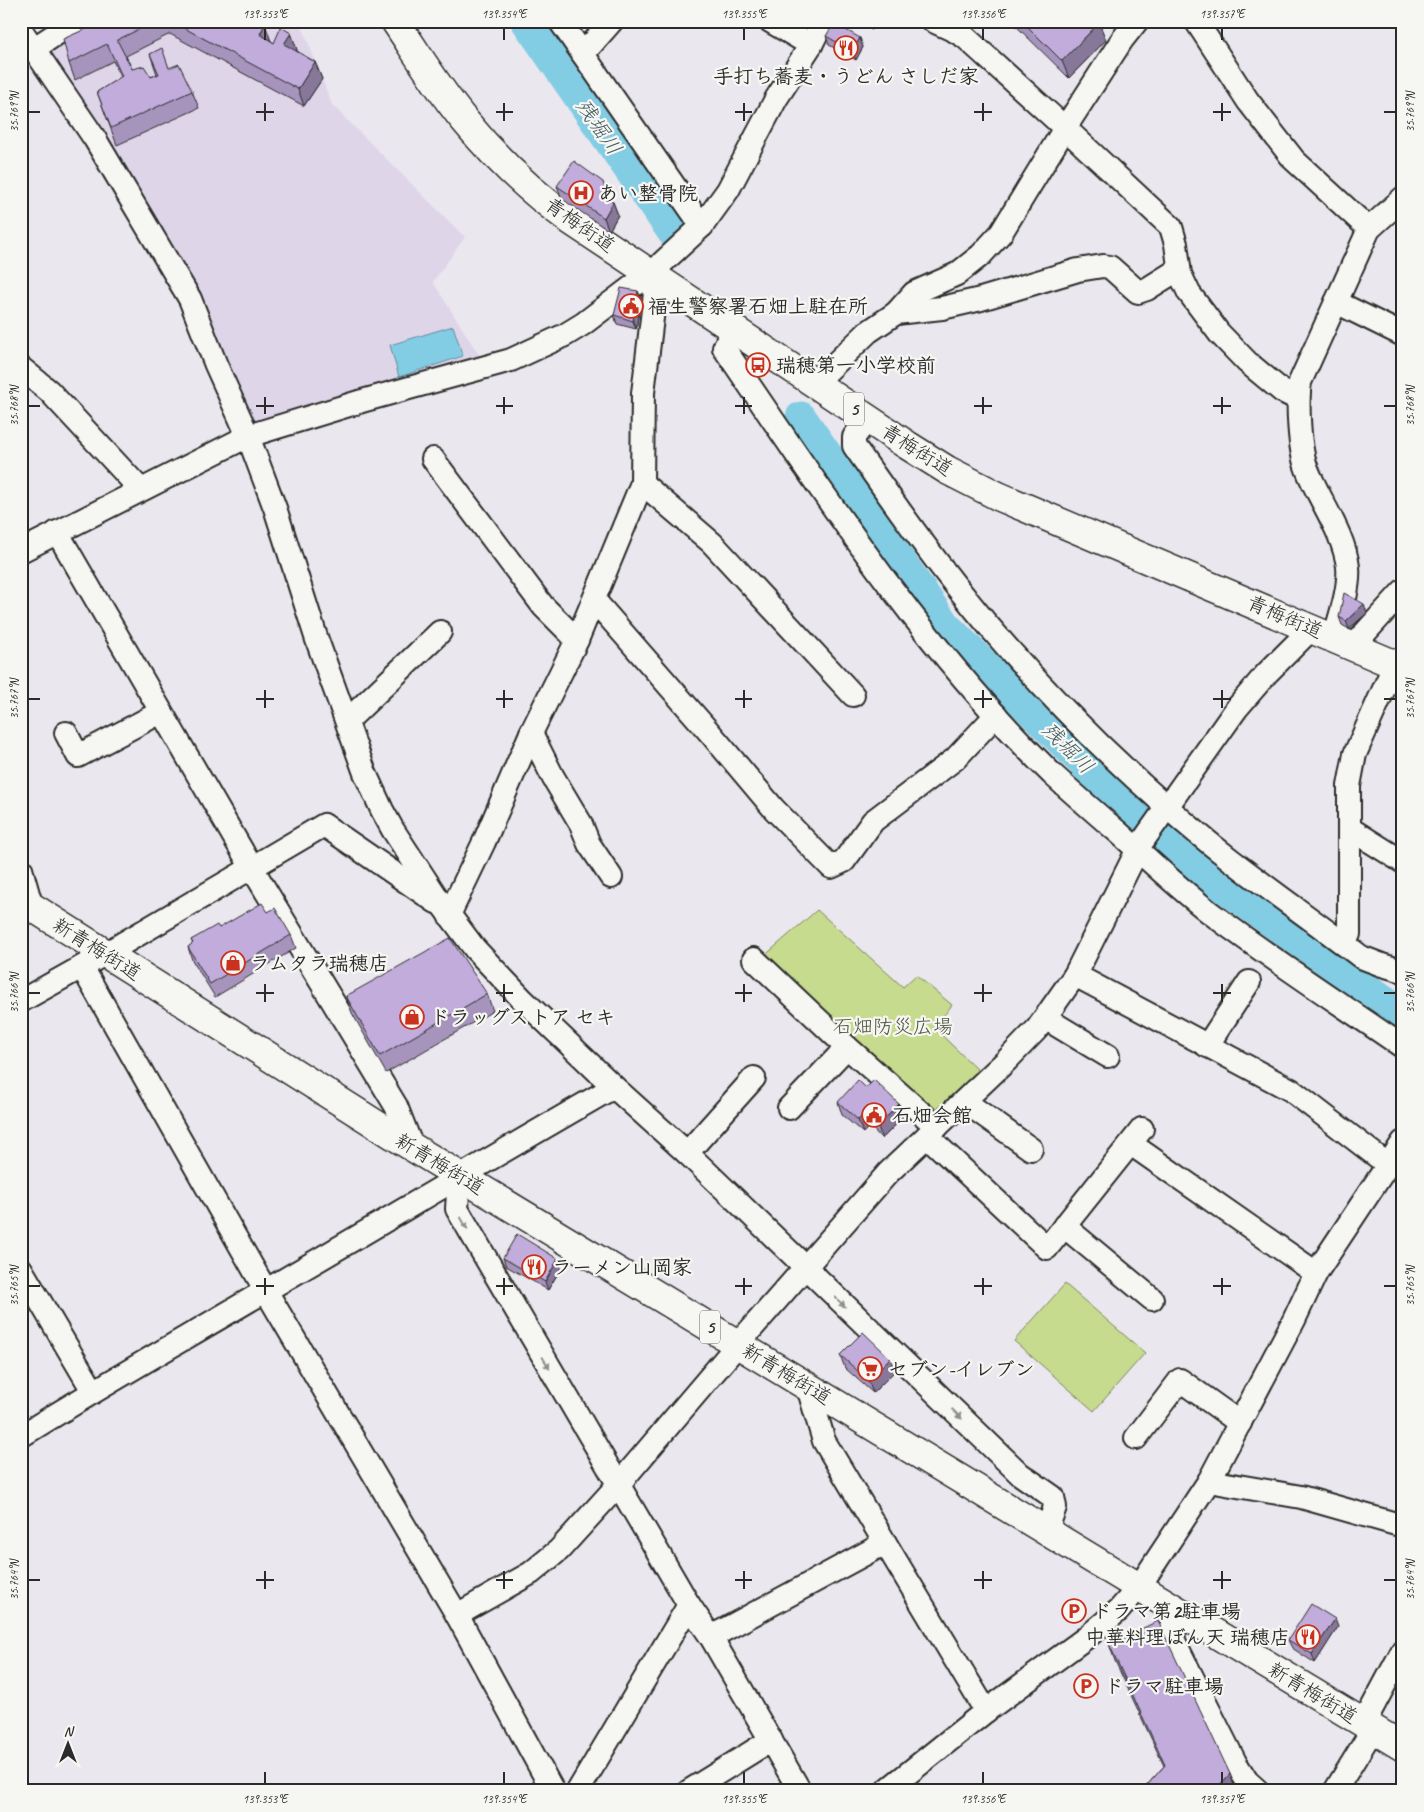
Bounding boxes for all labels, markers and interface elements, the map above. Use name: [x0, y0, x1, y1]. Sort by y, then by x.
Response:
text: 139.353°E: [243, 6, 289, 22]
text: 139.354°E: [482, 6, 528, 22]
text: 139.355°E: [722, 6, 768, 22]
text: 139.356°E: [961, 6, 1007, 22]
text: 139.357°E: [1200, 6, 1246, 22]
restaurant icon: 手打ち蕎麦・うどん さしだ家: [833, 35, 859, 61]
place label: 手打ち蕎麦・うどん さしだ家: [713, 64, 979, 89]
text: 35.769°N: [6, 90, 22, 132]
text: 35.769°N: [1402, 90, 1418, 132]
water label: 残堀川: [570, 94, 628, 160]
hospital icon: あい整骨院: [568, 180, 594, 206]
place label: あい整骨院: [598, 181, 698, 206]
street label: 青梅街道: [540, 192, 620, 258]
public building icon: 福生警察署石畑上駐在所: [618, 293, 644, 319]
place label: 福生警察署石畑上駐在所: [648, 294, 868, 319]
bus stop icon: 瑞穂第一小学校前: [745, 352, 771, 378]
place label: 瑞穂第一小学校前: [776, 353, 936, 378]
text: 35.768°N: [6, 384, 22, 426]
text: 35.768°N: [1402, 384, 1418, 426]
road number: 5: [844, 392, 864, 426]
street label: 青梅街道: [876, 418, 958, 482]
street label: 青梅街道: [1243, 590, 1327, 644]
text: 35.767°N: [6, 677, 22, 719]
text: 35.767°N: [1402, 677, 1418, 719]
water label: 残堀川: [1037, 717, 1099, 779]
street label: 新青梅街道: [48, 912, 146, 986]
shop icon: ラムタラ瑞穂店: [220, 950, 246, 976]
place label: ラムタラ瑞穂店: [250, 951, 389, 976]
text: 35.766°N: [6, 971, 22, 1013]
text: 35.766°N: [1402, 971, 1418, 1013]
shop icon: ドラッグストア セキ: [399, 1004, 425, 1030]
place label: ドラッグストア セキ: [430, 1005, 615, 1030]
park label: 石畑防災広場: [833, 1014, 953, 1039]
public building icon: 石畑会館: [861, 1102, 887, 1128]
place label: 石畑会館: [892, 1103, 972, 1128]
street label: 新青梅街道: [391, 1128, 489, 1200]
one-way arrow: [460, 1216, 469, 1229]
restaurant icon: ラーメン山岡家: [521, 1254, 547, 1280]
place label: ラーメン山岡家: [552, 1255, 692, 1280]
text: 35.765°N: [6, 1264, 22, 1306]
text: 35.765°N: [1402, 1264, 1418, 1306]
one-way arrow: [834, 1295, 846, 1307]
road number: 5: [700, 1310, 720, 1344]
street label: 新青梅街道: [738, 1338, 836, 1410]
one-way arrow: [542, 1356, 551, 1369]
supermarket icon: セブン-イレブン: [857, 1356, 883, 1382]
place label: セブン-イレブン: [888, 1357, 1035, 1382]
one-way arrow: [951, 1408, 963, 1420]
text: 35.764°N: [6, 1558, 22, 1600]
text: 35.764°N: [1402, 1558, 1418, 1600]
parking icon: ドラマ第2駐車場: [1061, 1598, 1087, 1624]
place label: ドラマ第2駐車場: [1092, 1599, 1241, 1624]
restaurant icon: 中華料理ぼん天 瑞穂店: [1295, 1624, 1321, 1650]
place label: 中華料理ぼん天 瑞穂店: [1085, 1625, 1290, 1650]
street label: 新青梅街道: [1264, 1657, 1362, 1729]
parking icon: ドラマ駐車場: [1073, 1673, 1099, 1699]
place label: ドラマ駐車場: [1104, 1674, 1224, 1699]
north arrow: [42, 1720, 92, 1770]
text: N: [64, 1723, 75, 1740]
text: 139.353°E: [243, 1791, 289, 1807]
text: 139.354°E: [482, 1791, 528, 1807]
text: 139.355°E: [722, 1791, 768, 1807]
text: 139.356°E: [961, 1791, 1007, 1807]
text: 139.357°E: [1200, 1791, 1246, 1807]

